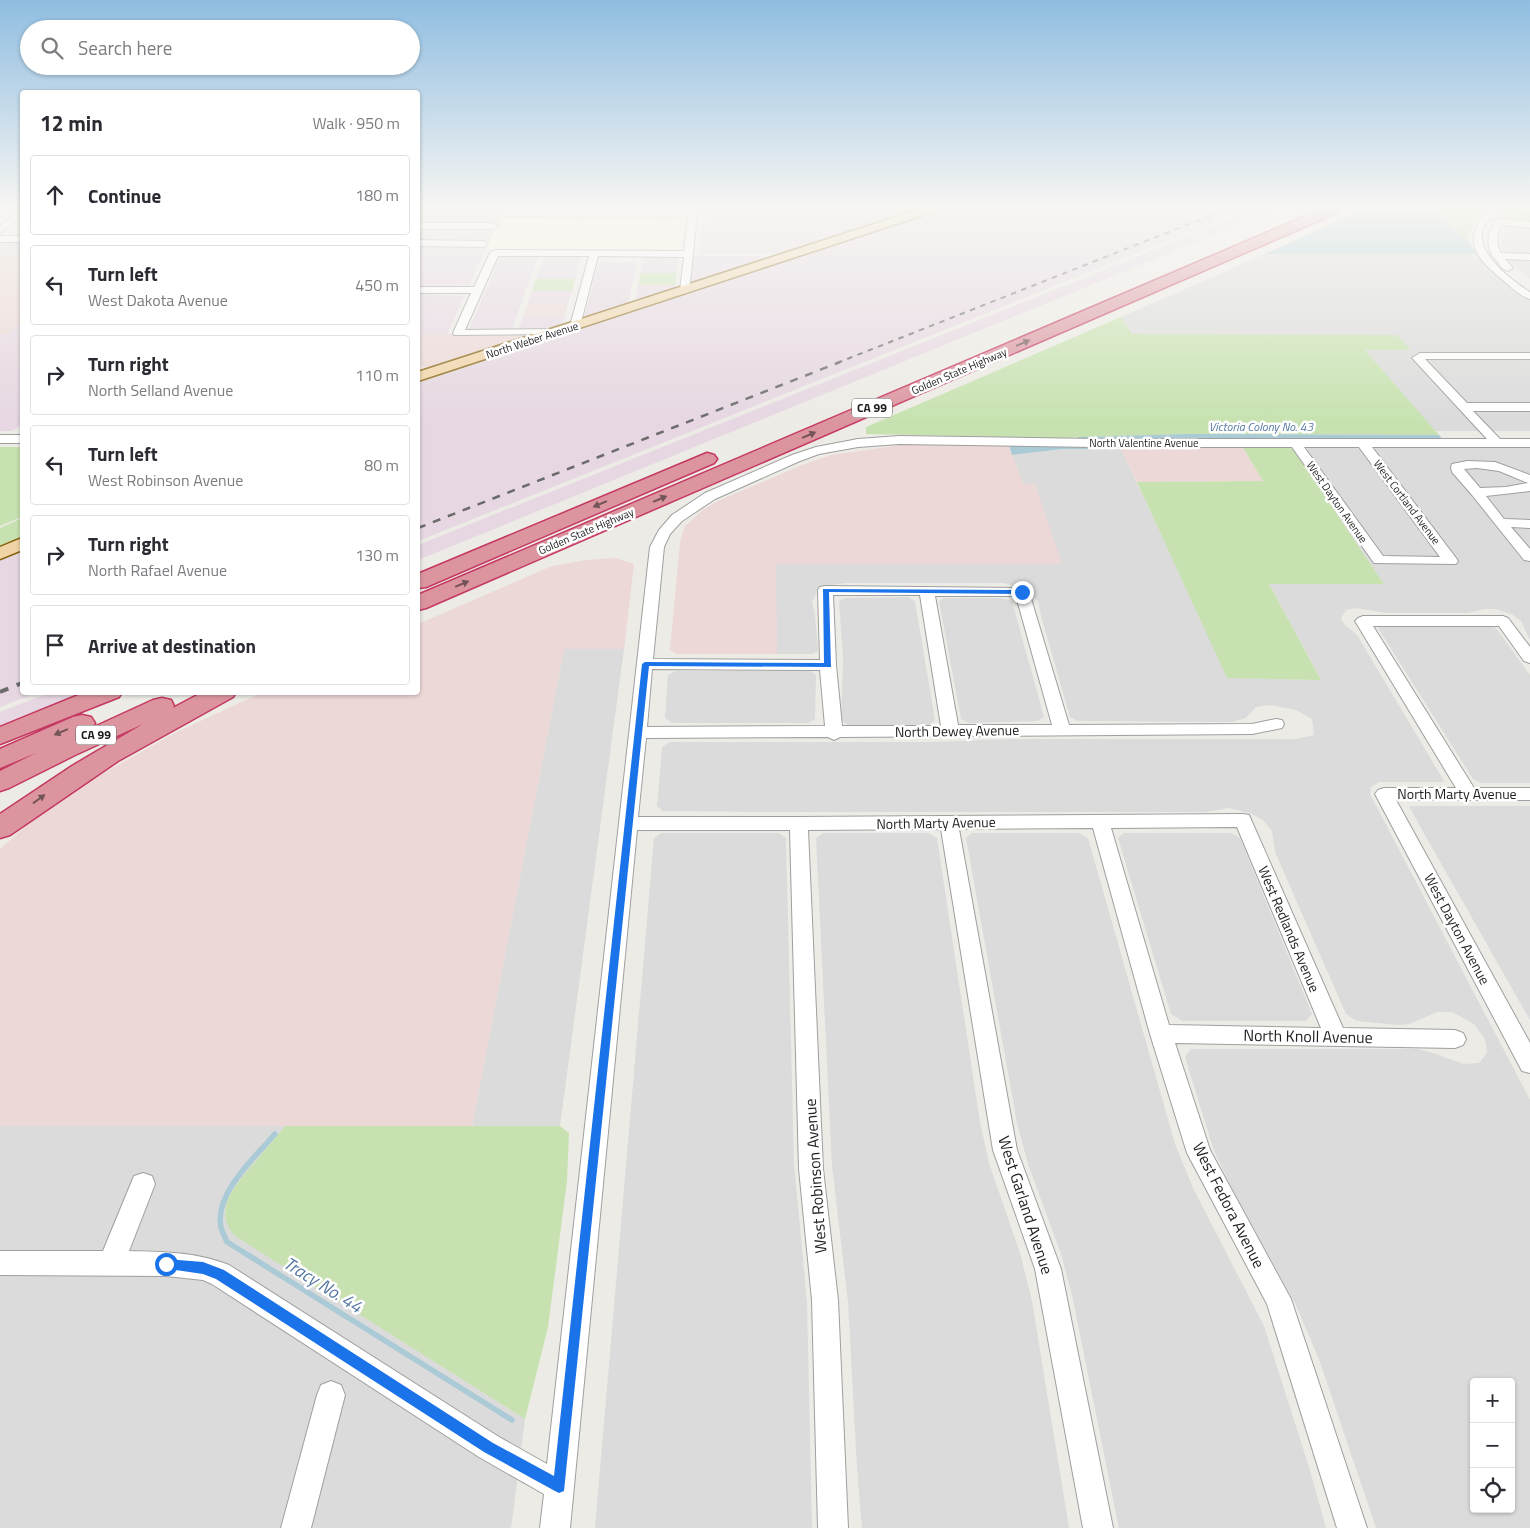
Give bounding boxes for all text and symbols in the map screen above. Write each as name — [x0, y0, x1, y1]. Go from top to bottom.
search box — [20, 20, 420, 75]
text: Search here — [78, 33, 172, 62]
icon: search — [38, 34, 66, 62]
text: 12 min — [40, 107, 103, 139]
text: Walk · 950 m — [312, 111, 400, 135]
icon: ahead — [41, 181, 69, 209]
text: Continue — [88, 181, 161, 210]
text: 180 m — [355, 183, 399, 207]
text: Turn left — [88, 259, 158, 288]
icon: left — [41, 271, 69, 299]
text: 450 m — [355, 273, 399, 297]
text: West Dakota Avenue — [88, 288, 228, 312]
street label: North Weber Avenue — [484, 317, 581, 362]
one-way arrow — [1016, 339, 1030, 347]
street label: Golden State Highway — [909, 343, 1010, 398]
text: Turn right — [88, 349, 169, 378]
icon: right — [41, 361, 69, 389]
text: 110 m — [355, 363, 399, 387]
text: North Selland Avenue — [88, 378, 233, 402]
road number: CA 99 — [852, 398, 892, 418]
water label: Victoria Colony No. 43 — [1209, 417, 1314, 436]
one-way arrow — [802, 430, 816, 438]
street label: North Valentine Avenue — [1089, 435, 1199, 451]
text: Turn left — [88, 439, 158, 468]
icon: left — [41, 451, 69, 479]
text: 80 m — [364, 453, 399, 477]
street label: West Cortland Avenue — [1370, 456, 1444, 548]
street label: West Dayton Avenue — [1303, 458, 1372, 547]
text: West Robinson Avenue — [88, 468, 243, 492]
one-way arrow — [653, 495, 668, 503]
one-way arrow — [593, 500, 607, 508]
street label: Golden State Highway — [536, 503, 637, 558]
text: Turn right — [88, 529, 169, 558]
icon: right — [41, 541, 69, 569]
text: 130 m — [355, 543, 399, 567]
text: North Rafael Avenue — [88, 558, 227, 582]
one-way arrow — [455, 579, 469, 587]
route end — [1011, 581, 1034, 604]
icon: arrive — [41, 631, 69, 659]
text: Arrive at destination — [88, 631, 256, 660]
street label: North Dewey Avenue — [895, 719, 1019, 742]
road number: CA 99 — [76, 726, 116, 744]
one-way arrow — [54, 728, 68, 736]
street label: North Marty Avenue — [1397, 783, 1517, 804]
one-way arrow — [32, 794, 45, 805]
street label: North Marty Avenue — [876, 811, 996, 834]
street label: West Redlands Avenue — [1253, 862, 1326, 995]
street label: West Dayton Avenue — [1419, 869, 1496, 988]
street label: North Knoll Avenue — [1243, 1023, 1373, 1049]
street label: West Robinson Avenue — [798, 1098, 832, 1254]
street label: West Garland Avenue — [992, 1133, 1060, 1277]
street label: West Fedora Avenue — [1187, 1138, 1271, 1272]
water label: Tracy No. 44 — [279, 1250, 369, 1320]
route start — [155, 1253, 178, 1276]
map controls — [1470, 1378, 1515, 1513]
button: + — [1470, 1378, 1515, 1423]
button: − — [1470, 1423, 1515, 1468]
button: locate — [1470, 1468, 1515, 1513]

